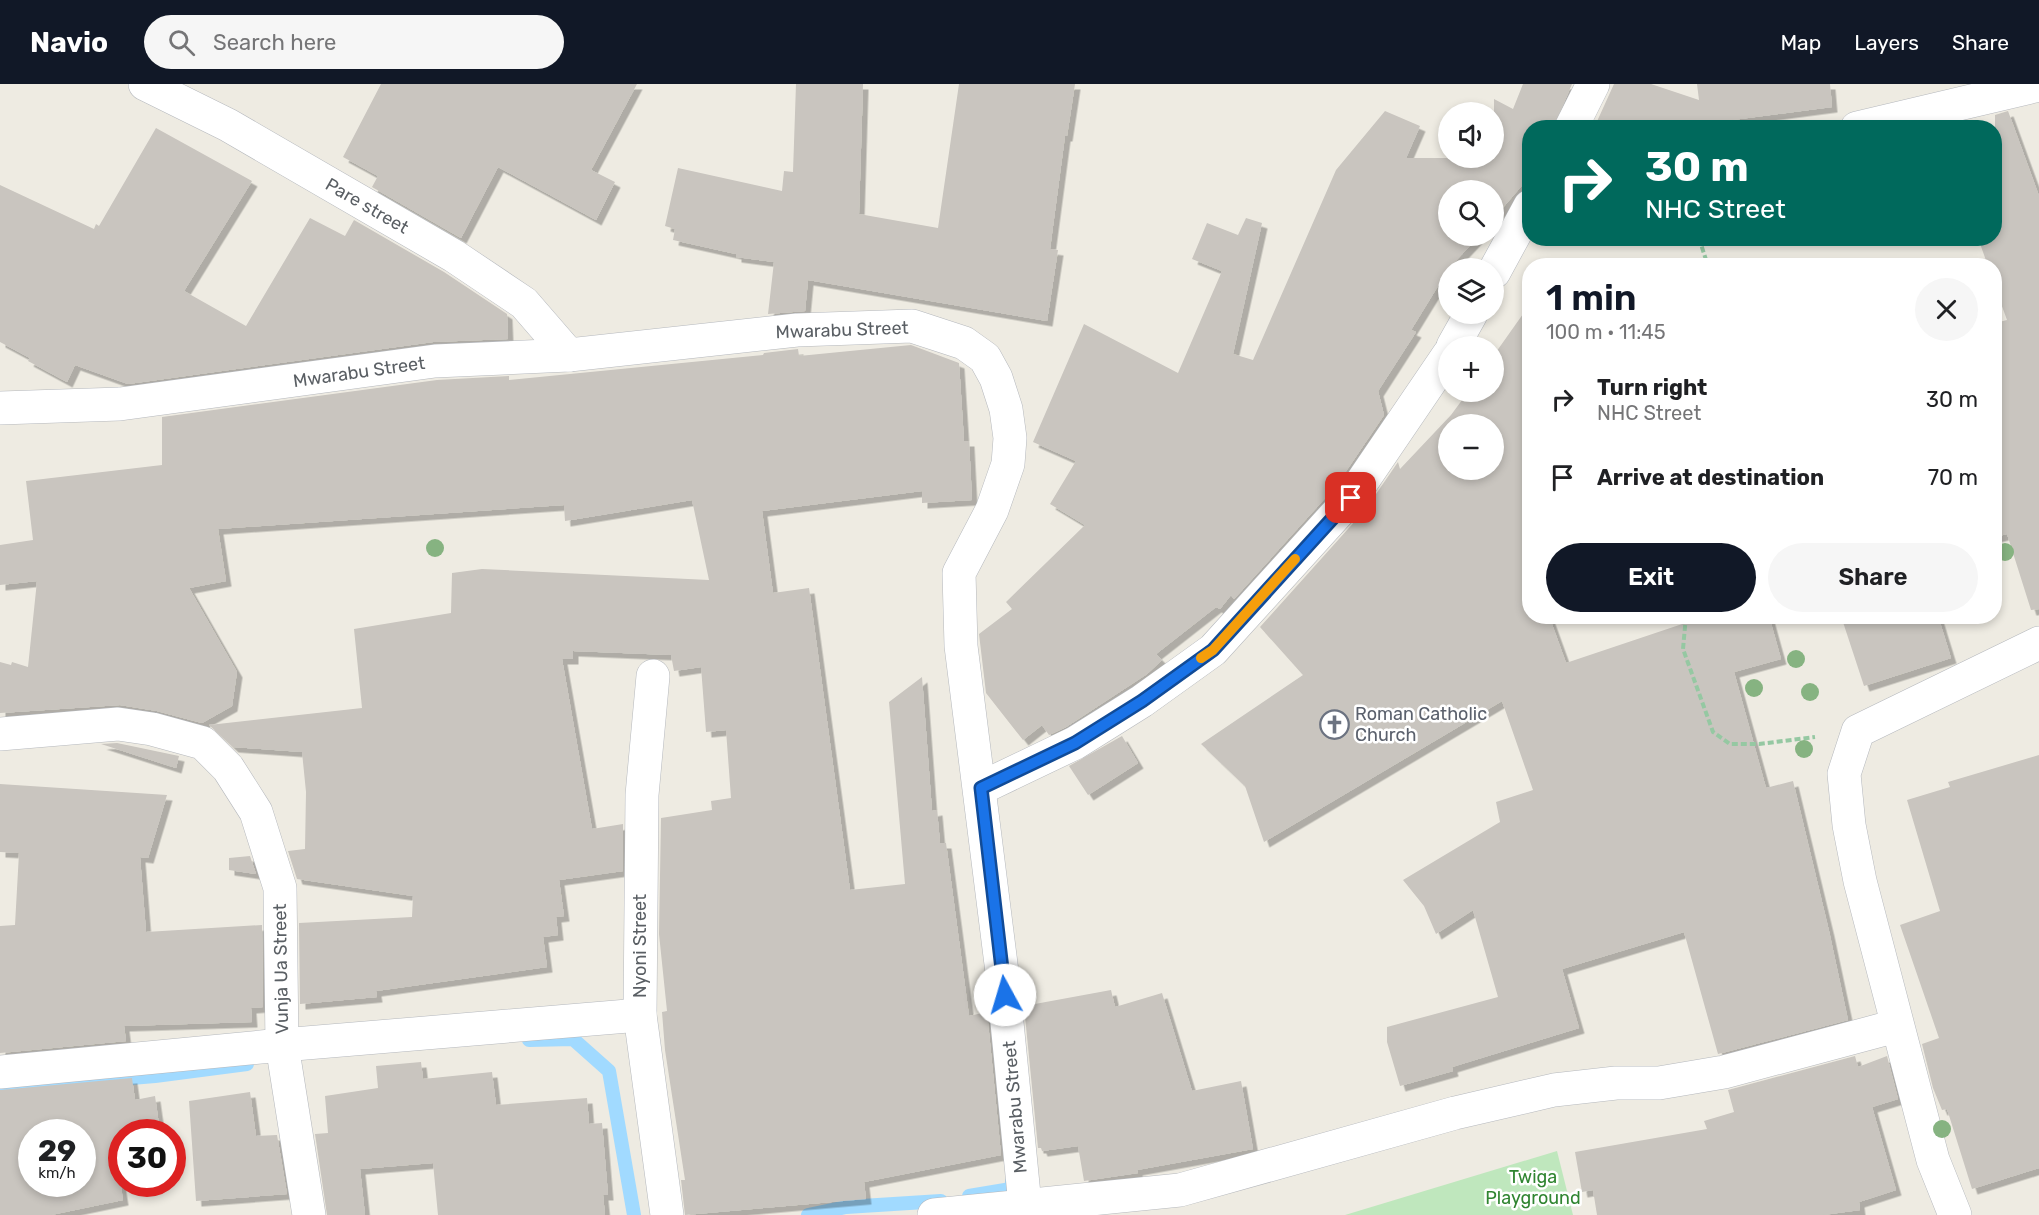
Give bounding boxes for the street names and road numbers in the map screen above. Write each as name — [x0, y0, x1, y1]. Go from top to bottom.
street label: Pare street — [321, 173, 413, 239]
street label: Mwarabu Street — [775, 317, 909, 343]
street label: Mwarabu Street — [292, 352, 426, 392]
street label: Nyoni Street — [629, 894, 651, 998]
street label: Vunja Ua Street — [269, 903, 293, 1035]
street label: Mwarabu Street — [998, 1040, 1032, 1174]

